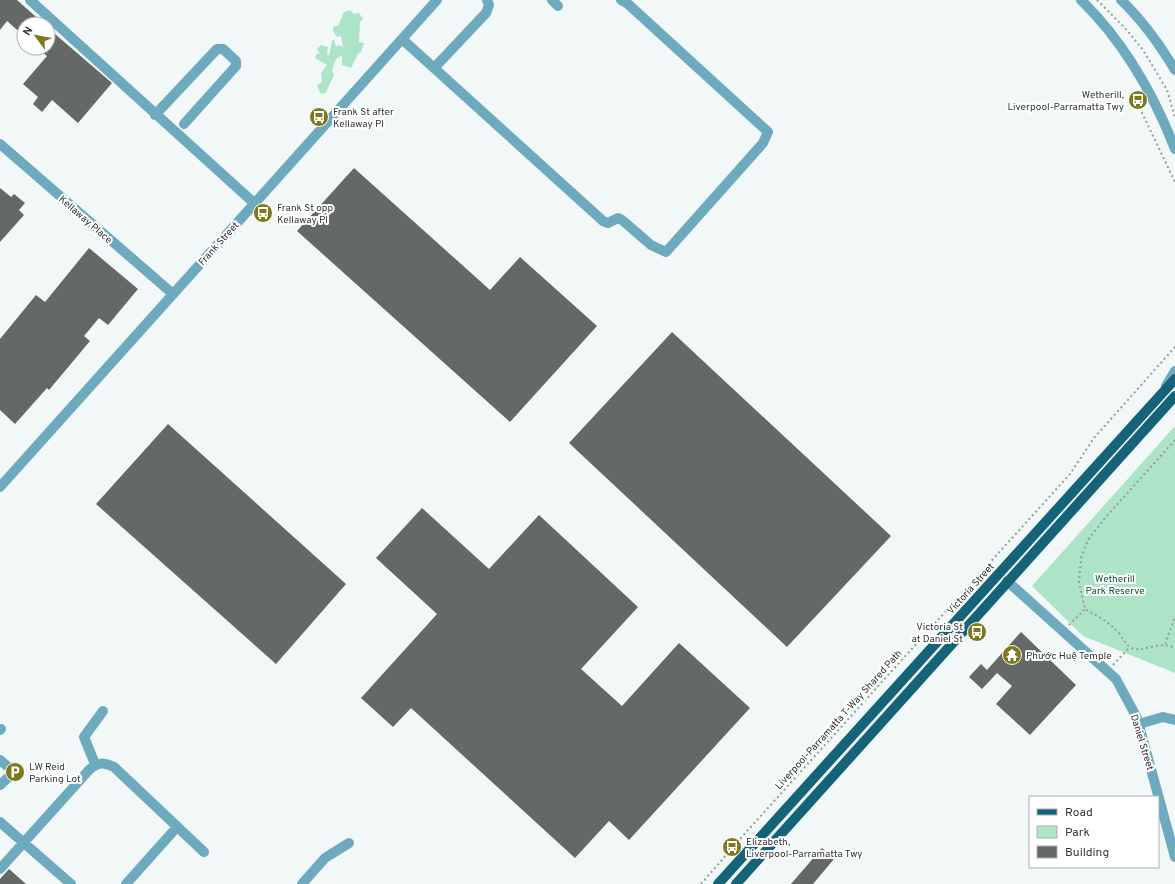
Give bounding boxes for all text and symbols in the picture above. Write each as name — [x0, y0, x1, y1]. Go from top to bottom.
north arrow — [16, 16, 56, 56]
text: N — [20, 24, 36, 38]
place label: Wetherill, Liverpool-Parramatta Twy — [1007, 89, 1124, 114]
bus stop icon: Wetherill, Liverpool-Parramatta Twy — [1127, 89, 1149, 111]
bus stop icon: Frank St after Kellaway Pl — [308, 106, 330, 128]
place label: Frank St after Kellaway Pl — [333, 106, 394, 131]
street label: Kellaway Place — [56, 193, 115, 247]
bus stop icon: Frank St opp Kellaway Pl — [252, 202, 274, 224]
place label: Frank St opp Kellaway Pl — [277, 202, 333, 227]
street label: Frank Street — [196, 219, 242, 269]
street label: Victoria Street — [945, 560, 998, 617]
park label: Wetherill Park Reserve — [1085, 573, 1145, 598]
place label: Victoria St at Daniel St — [912, 621, 963, 646]
bus stop icon: Victoria St at Daniel St — [966, 621, 988, 643]
temple icon: Phước Huệ Temple — [1001, 644, 1023, 666]
street label: Liverpool-Parramatta T-Way Shared Path — [773, 647, 905, 793]
place label: Phước Huệ Temple — [1026, 650, 1112, 663]
street label: Daniel Street — [1127, 713, 1156, 772]
parking icon: LW Reid Parking Lot — [4, 761, 26, 783]
place label: LW Reid Parking Lot — [29, 761, 81, 786]
legend — [1029, 796, 1159, 868]
text: Road — [1065, 805, 1093, 821]
text: Park — [1065, 825, 1090, 841]
bus stop icon: Elizabeth, Liverpool-Parramatta Twy — [721, 836, 743, 858]
place label: Elizabeth, Liverpool-Parramatta Twy — [746, 836, 863, 861]
text: Building — [1065, 845, 1109, 861]

